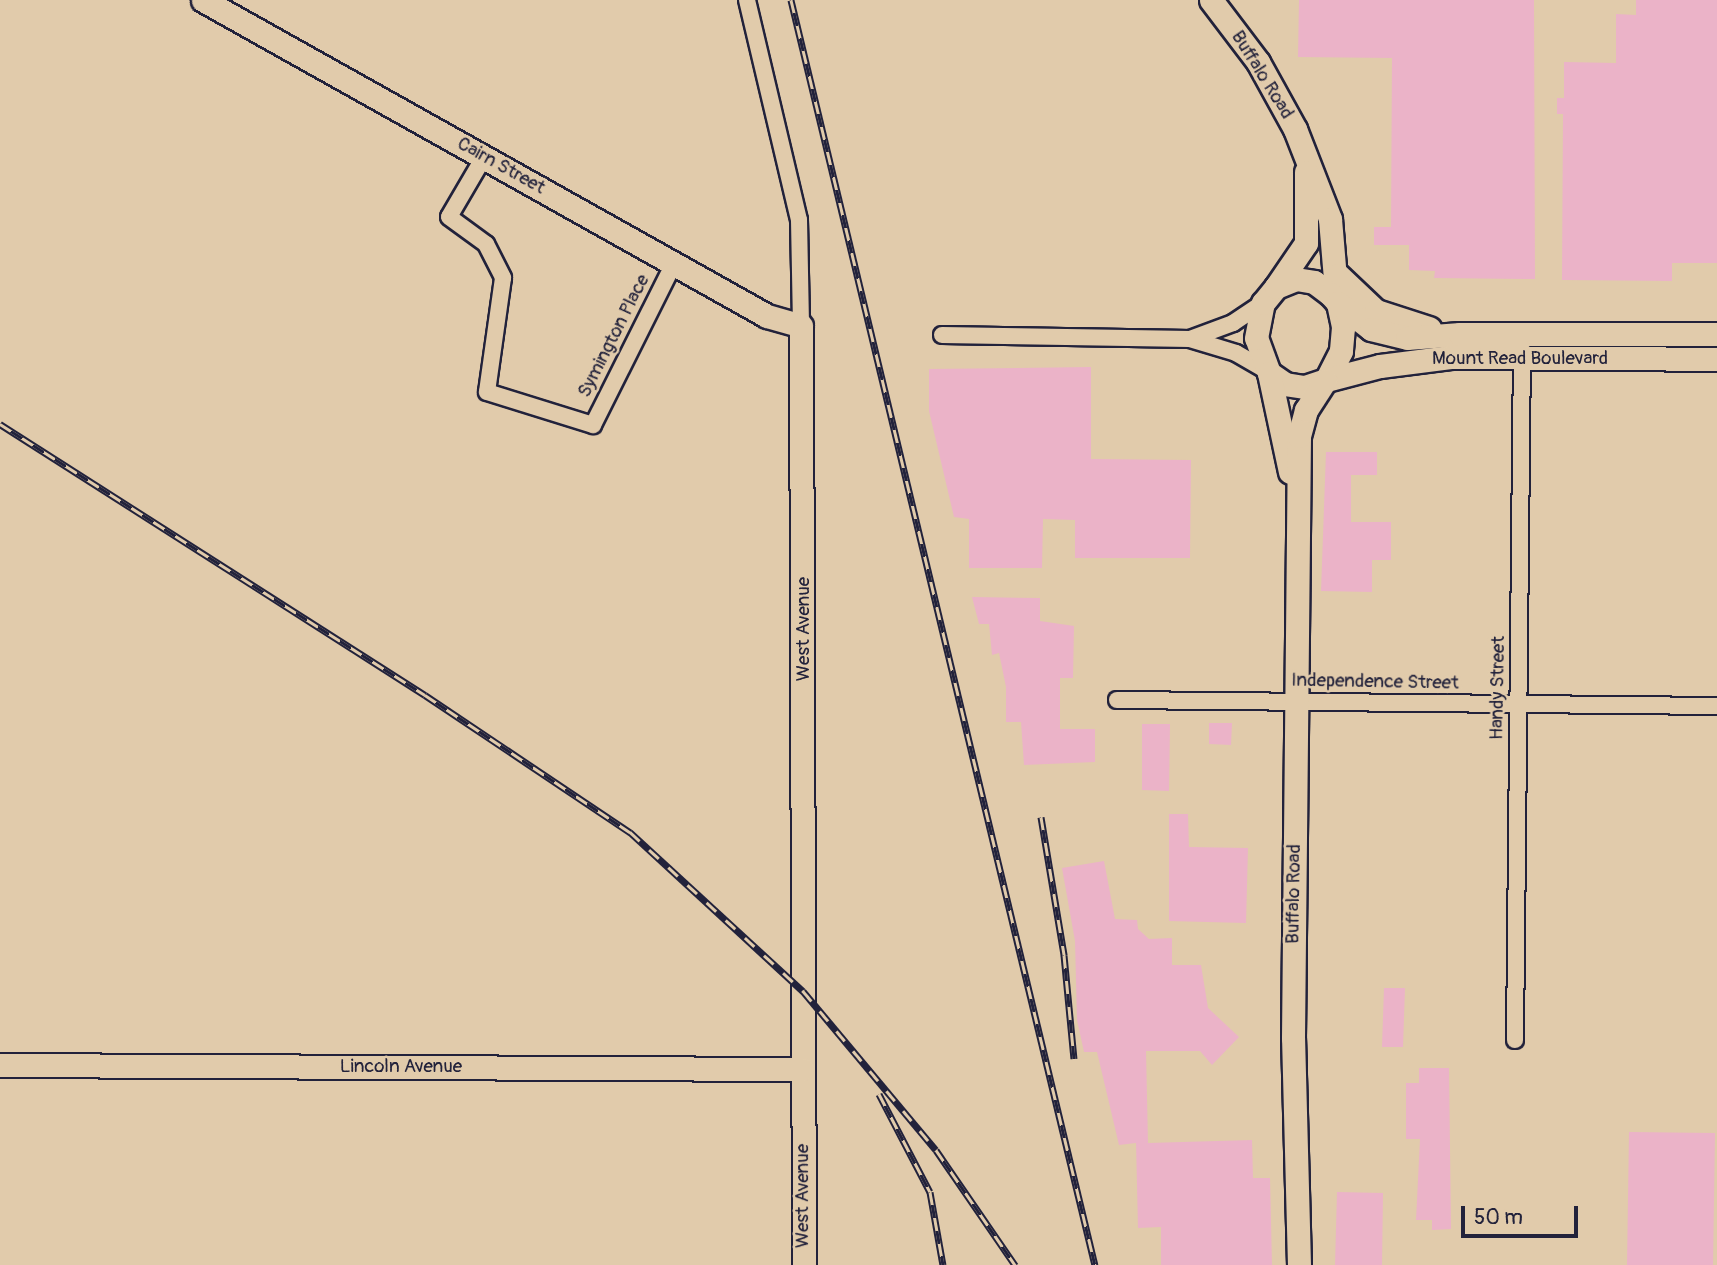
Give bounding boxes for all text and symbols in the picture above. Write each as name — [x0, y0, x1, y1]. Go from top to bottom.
street label: Buffalo Road — [1226, 27, 1298, 123]
street label: Cairn Street — [453, 132, 549, 200]
street label: Symington Place — [573, 271, 655, 401]
street label: Mount Read Boulevard — [1432, 348, 1608, 370]
street label: West Avenue — [793, 577, 815, 681]
street label: Handy Street — [1486, 636, 1510, 740]
street label: Independence Street — [1291, 669, 1459, 695]
street label: Buffalo Road — [1282, 844, 1306, 944]
street label: Lincoln Avenue — [340, 1056, 462, 1078]
street label: West Avenue — [792, 1144, 814, 1248]
scale bar — [1465, 1192, 1582, 1236]
text: 50 m — [1474, 1204, 1523, 1231]

